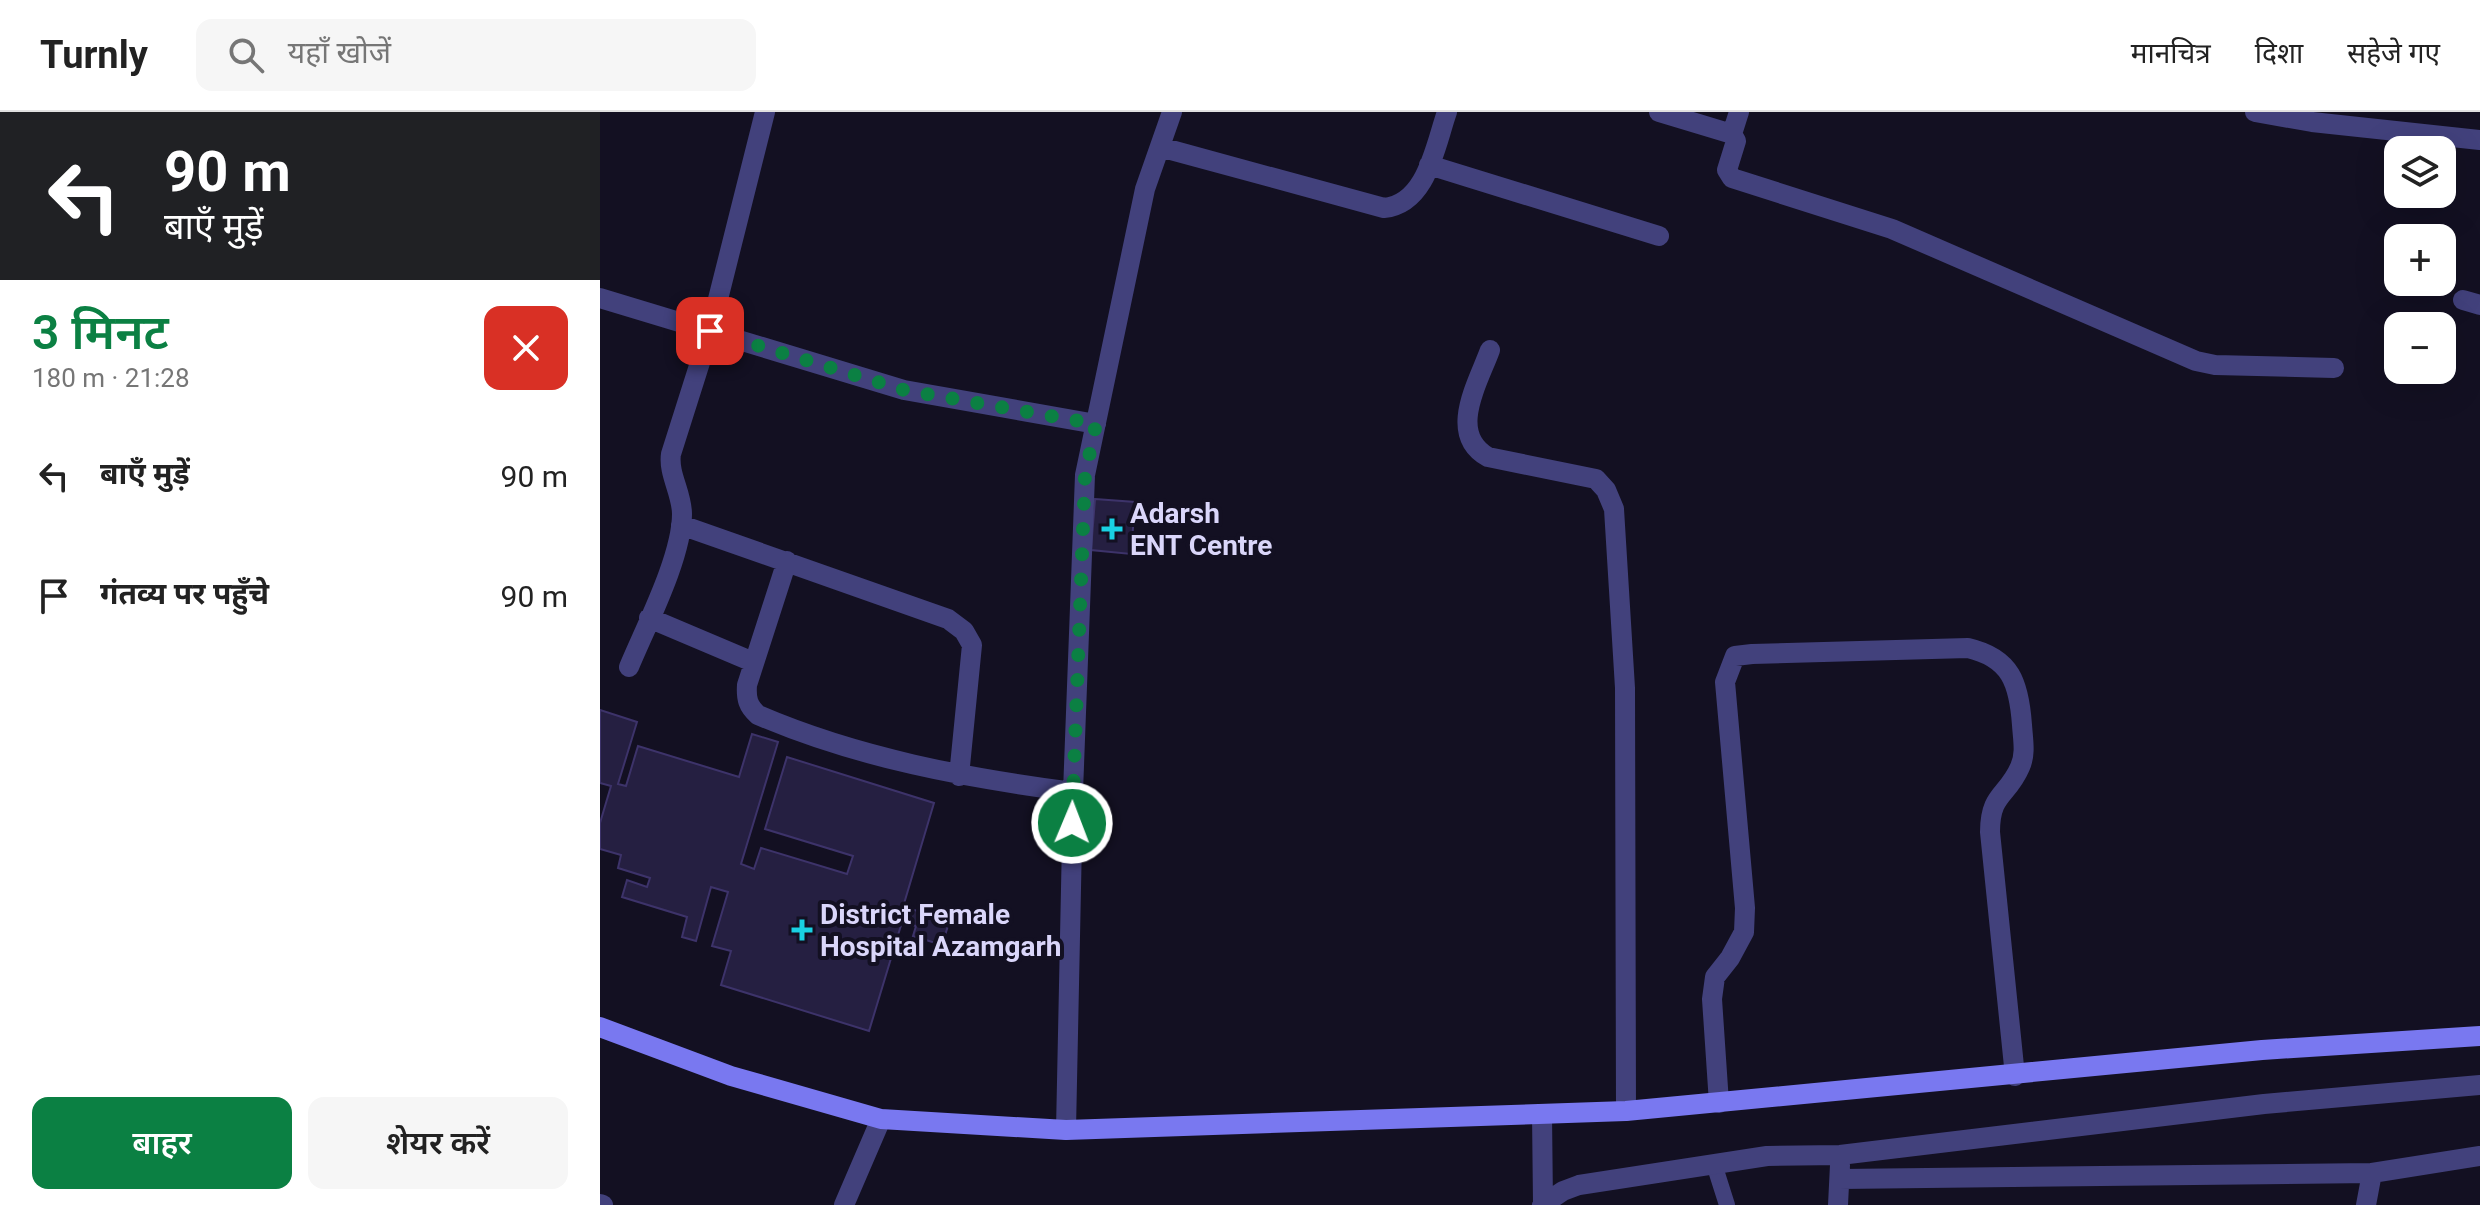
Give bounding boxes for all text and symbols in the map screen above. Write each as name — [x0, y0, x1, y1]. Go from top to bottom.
search box — [196, 19, 756, 91]
text: Turnly — [40, 33, 148, 77]
icon: search — [224, 33, 268, 77]
text: यहाँ खोजें — [288, 35, 391, 70]
text: मानचित्र — [2131, 37, 2211, 70]
text: दिशा — [2255, 37, 2303, 70]
text: सहेजे गए — [2347, 37, 2440, 70]
map controls — [2384, 136, 2456, 384]
button: layers — [2384, 136, 2456, 208]
text: 90 m — [164, 139, 291, 205]
icon: left — [32, 144, 136, 248]
text: बाएँ मुड़ें — [164, 206, 264, 248]
button: + — [2384, 224, 2456, 296]
pin — [676, 297, 744, 365]
text: 3 मिनट — [32, 304, 169, 361]
button: close — [484, 306, 568, 390]
icon: arrive — [688, 309, 732, 353]
button: − — [2384, 312, 2456, 384]
text: 180 m · 21:28 — [32, 363, 190, 393]
icon: left — [32, 454, 76, 498]
text: बाएँ मुड़ें — [100, 456, 190, 491]
text: 90 m — [501, 459, 568, 494]
place label: Adarsh ENT Centre — [1130, 497, 1272, 562]
marker: Adarsh ENT Centre — [1101, 518, 1123, 540]
icon: arrive — [32, 574, 76, 618]
text: गंतव्य पर पहुँचे — [100, 576, 269, 611]
text: 90 m — [501, 579, 568, 614]
position arrow — [1030, 781, 1114, 865]
place label: District Female Hospital Azamgarh — [820, 898, 1061, 963]
marker: District Female Hospital Azamgarh — [791, 919, 813, 941]
button: बाहर — [32, 1097, 292, 1189]
button: शेयर करें — [308, 1097, 568, 1189]

